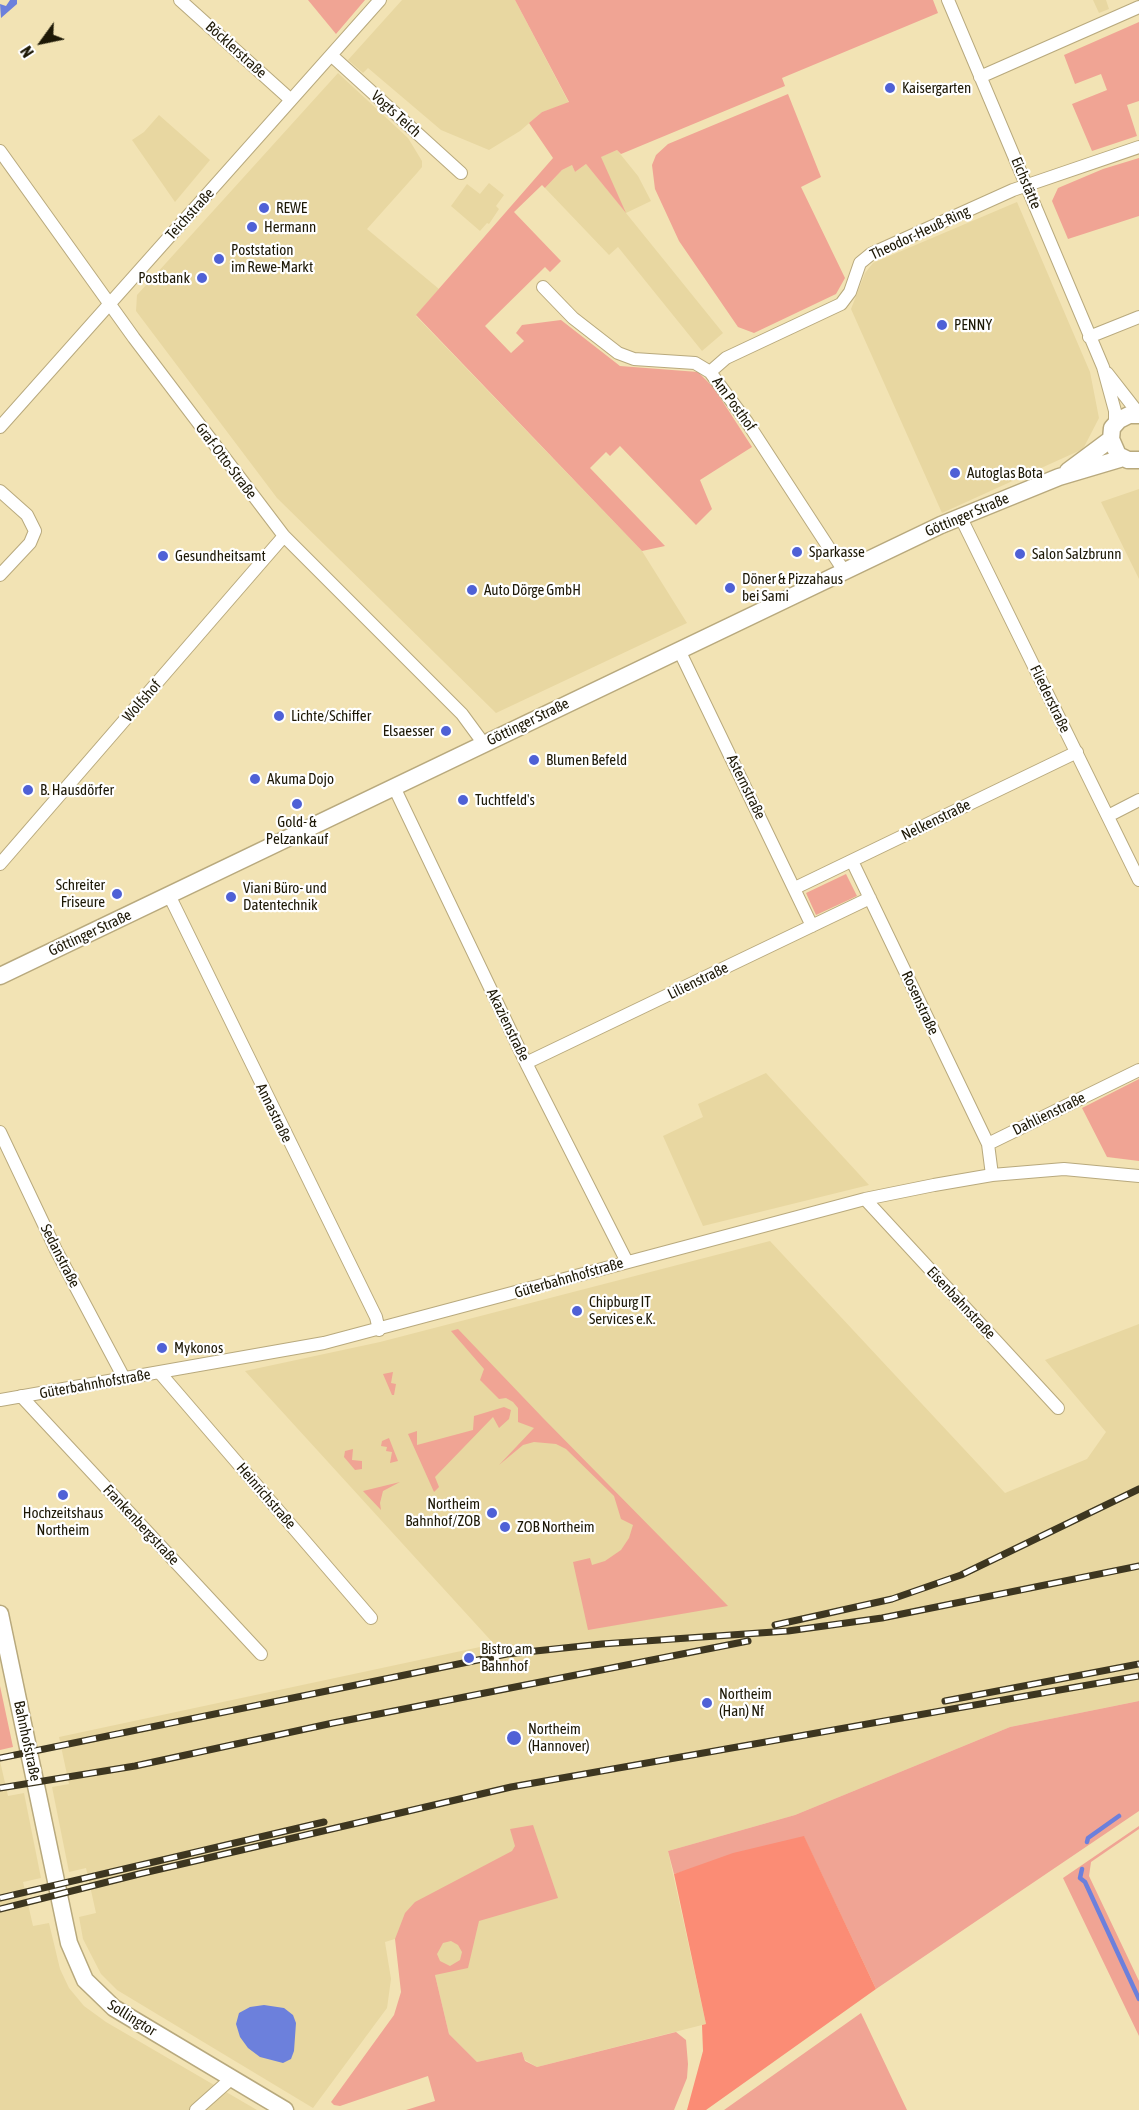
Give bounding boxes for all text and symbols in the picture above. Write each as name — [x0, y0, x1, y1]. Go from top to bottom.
north arrow — [12, 12, 72, 72]
street label: Böcklerstraße — [202, 18, 270, 82]
text: N — [17, 43, 37, 61]
place label: Kaisergarten — [902, 79, 971, 97]
marker: Kaisergarten — [883, 81, 897, 95]
street label: Vogts Teich — [367, 87, 425, 141]
street label: Eichstätte — [1007, 154, 1045, 212]
street label: Teichstraße — [162, 184, 218, 244]
place label: REWE — [276, 199, 307, 217]
marker: REWE — [257, 201, 271, 215]
street label: Theodor-Heuß-Ring — [867, 202, 973, 264]
place label: Hermann — [264, 218, 316, 236]
marker: Hermann — [245, 220, 259, 234]
place label: Poststation im Rewe-Markt — [231, 241, 313, 276]
marker: Poststation im Rewe-Markt — [212, 252, 226, 266]
place label: Postbank — [138, 269, 190, 287]
marker: Postbank — [195, 271, 209, 285]
place label: PENNY — [954, 316, 992, 334]
marker: PENNY — [935, 318, 949, 332]
street label: Am Posthof — [708, 373, 760, 435]
street label: Graf-Otto-Straße — [192, 419, 260, 503]
place label: Autoglas Bota — [967, 464, 1043, 482]
marker: Autoglas Bota — [948, 466, 962, 480]
street label: Göttinger Straße — [922, 489, 1012, 541]
place label: Sparkasse — [809, 543, 865, 561]
marker: Sparkasse — [790, 545, 804, 559]
place label: Salon Salzbrunn — [1032, 545, 1121, 563]
place label: Gesundheitsamt — [175, 547, 266, 565]
marker: Salon Salzbrunn — [1013, 547, 1027, 561]
marker: Gesundheitsamt — [156, 549, 170, 563]
place label: Döner & Pizzahaus bei Sami — [742, 570, 843, 605]
place label: Auto Dörge GmbH — [484, 581, 581, 599]
marker: Döner & Pizzahaus bei Sami — [723, 581, 737, 595]
marker: Auto Dörge GmbH — [465, 583, 479, 597]
street label: Fliederstraße — [1026, 662, 1074, 736]
street label: Wolfshof — [119, 676, 165, 726]
street label: Göttinger Straße — [484, 694, 572, 750]
place label: Lichte/Schiffer — [291, 707, 371, 725]
marker: Lichte/Schiffer — [272, 709, 286, 723]
place label: Elsaesser — [383, 722, 434, 740]
marker: Elsaesser — [439, 724, 453, 738]
place label: Blumen Befeld — [546, 751, 627, 769]
street label: Asternstraße — [723, 752, 769, 822]
marker: Blumen Befeld — [527, 753, 541, 767]
place label: Akuma Dojo — [267, 770, 334, 788]
marker: Akuma Dojo — [248, 772, 262, 786]
place label: B. Hausdörfer — [40, 781, 114, 799]
marker: B. Hausdörfer — [21, 783, 35, 797]
place label: Tuchtfeld's — [475, 791, 535, 809]
marker: Tuchtfeld's — [456, 793, 470, 807]
street label: Nelkenstraße — [899, 796, 973, 844]
marker: Gold- & Pelzankauf — [290, 797, 304, 811]
place label: Gold- & Pelzankauf — [266, 813, 328, 848]
place label: Schreiter Friseure — [56, 876, 105, 911]
place label: Viani Büro- und Datentechnik — [243, 879, 327, 914]
marker: Schreiter Friseure — [110, 887, 124, 901]
marker: Viani Büro- und Datentechnik — [224, 890, 238, 904]
street label: Göttinger Straße — [46, 906, 134, 960]
street label: Lilienstraße — [665, 959, 731, 1003]
street label: Rosenstraße — [897, 968, 943, 1038]
street label: Akazienstraße — [483, 986, 533, 1064]
street label: Annastraße — [252, 1081, 296, 1145]
street label: Dahlienstraße — [1010, 1089, 1088, 1139]
street label: Sedanstraße — [36, 1221, 84, 1291]
street label: Güterbahnhofstraße — [513, 1254, 625, 1302]
street label: Eisenbahnstraße — [923, 1263, 999, 1343]
place label: Chipburg IT Services e.K. — [589, 1293, 655, 1328]
marker: Chipburg IT Services e.K. — [570, 1304, 584, 1318]
place label: Mykonos — [174, 1339, 223, 1357]
marker: Mykonos — [155, 1341, 169, 1355]
street label: Güterbahnhofstraße — [38, 1365, 152, 1403]
street label: Heinrichstraße — [232, 1459, 300, 1533]
street label: Frankenbergstraße — [99, 1481, 183, 1569]
marker: Hochzeitshaus Northeim — [56, 1488, 70, 1502]
place label: Northeim Bahnhof/ZOB — [405, 1495, 480, 1530]
place label: Hochzeitshaus Northeim — [23, 1504, 103, 1539]
marker: Northeim Bahnhof/ZOB — [485, 1506, 499, 1520]
place label: ZOB Northeim — [517, 1518, 595, 1536]
marker: ZOB Northeim — [498, 1520, 512, 1534]
place label: Bistro am Bahnhof — [481, 1640, 532, 1675]
marker: Bistro am Bahnhof — [462, 1651, 476, 1665]
place label: Northeim (Han) Nf — [719, 1685, 772, 1720]
marker: Northeim (Han) Nf — [700, 1696, 714, 1710]
street label: Bahnhofstraße — [10, 1699, 44, 1783]
place label: Northeim (Hannover) — [528, 1720, 590, 1755]
marker: Northeim (Hannover) — [505, 1729, 523, 1747]
street label: Sollingtor — [104, 1996, 160, 2040]

